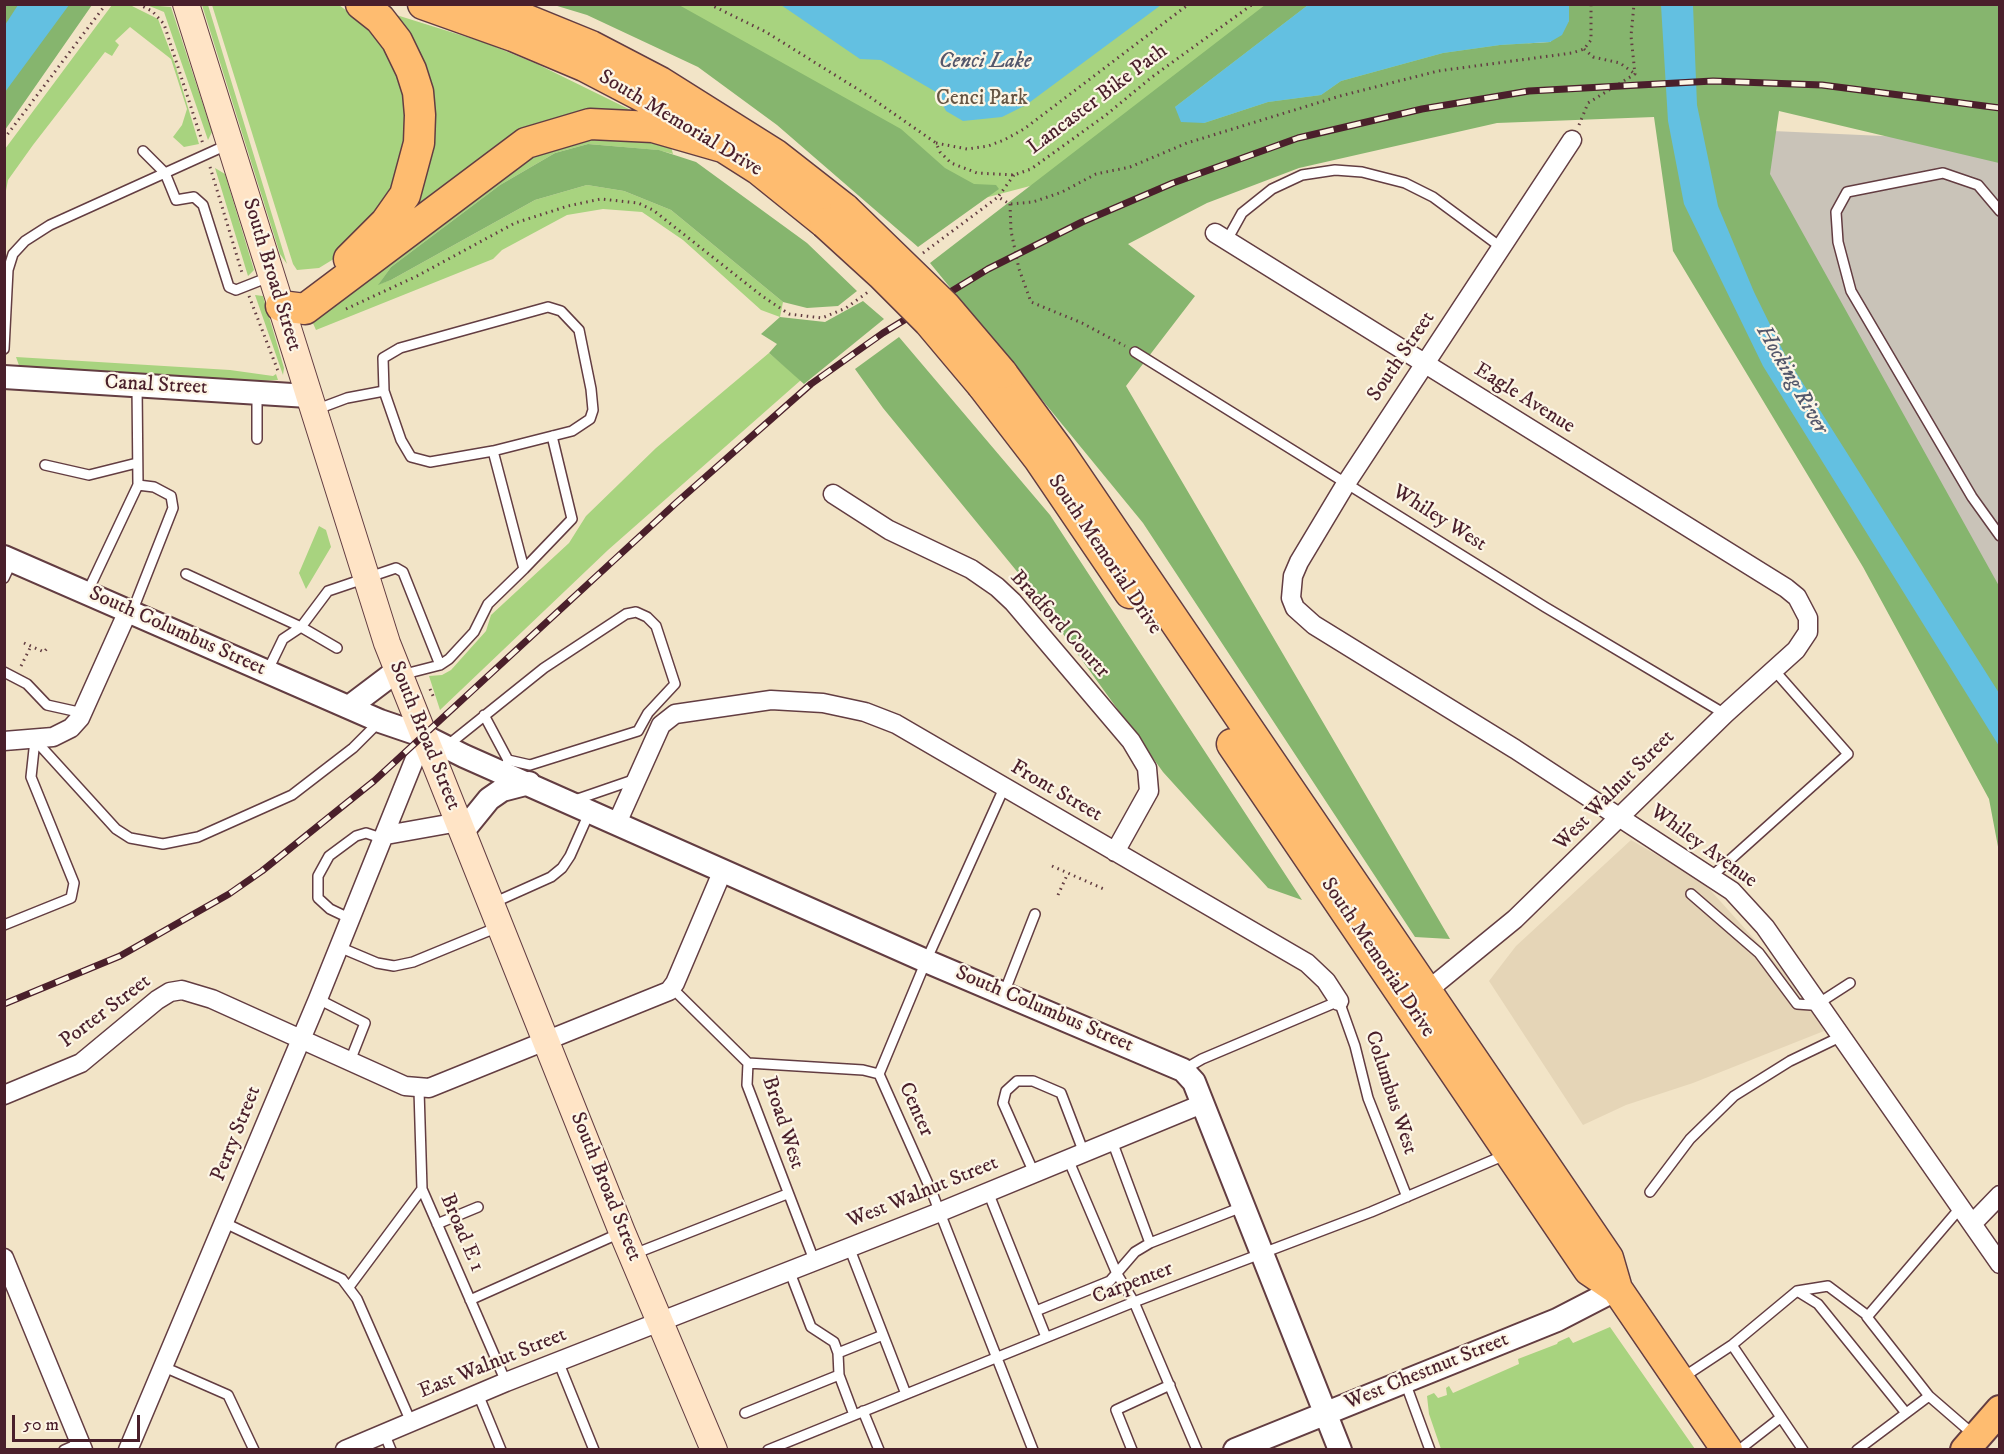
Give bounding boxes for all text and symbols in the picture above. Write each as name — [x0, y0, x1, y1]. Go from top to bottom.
street label: Lancaster Bike Path — [1023, 39, 1173, 161]
water label: Cenci Lake — [938, 49, 1032, 75]
street label: South Memorial Drive — [593, 65, 767, 183]
park label: Cenci Park — [936, 87, 1028, 113]
street label: South Broad Street — [236, 196, 306, 354]
street label: South Street — [1363, 307, 1441, 407]
water label: Hocking River — [1749, 321, 1833, 439]
street label: Eagle Avenue — [1469, 358, 1579, 440]
street label: Canal Street — [104, 371, 208, 401]
street label: South Memorial Drive — [1041, 471, 1167, 639]
street label: Whiley West — [1387, 480, 1491, 558]
street label: Bradford Courtr — [1004, 566, 1114, 684]
street label: South Columbus Street — [85, 582, 269, 682]
street label: South Broad Street — [383, 658, 465, 814]
street label: West Walnut Street — [1549, 725, 1681, 857]
street label: Front Street — [1006, 756, 1106, 828]
street label: Whiley Avenue — [1645, 800, 1761, 894]
street label: South Memorial Drive — [1314, 874, 1440, 1042]
street label: South Columbus Street — [951, 961, 1137, 1059]
street label: Porter Street — [56, 970, 156, 1054]
street label: Columbus West — [1358, 1028, 1422, 1158]
street label: Broad West — [755, 1074, 809, 1172]
street label: Center — [892, 1079, 938, 1141]
street label: Perry Street — [207, 1083, 267, 1185]
street label: South Broad Street — [564, 1109, 646, 1265]
street label: West Walnut Street — [844, 1151, 1002, 1235]
street label: Broad E 1 — [433, 1190, 489, 1276]
street label: Carpenter — [1089, 1257, 1177, 1311]
street label: East Walnut Street — [415, 1323, 571, 1405]
street label: West Chestnut Street — [1341, 1328, 1513, 1416]
scale bar — [15, 1403, 142, 1441]
text: 50 m — [23, 1414, 59, 1436]

